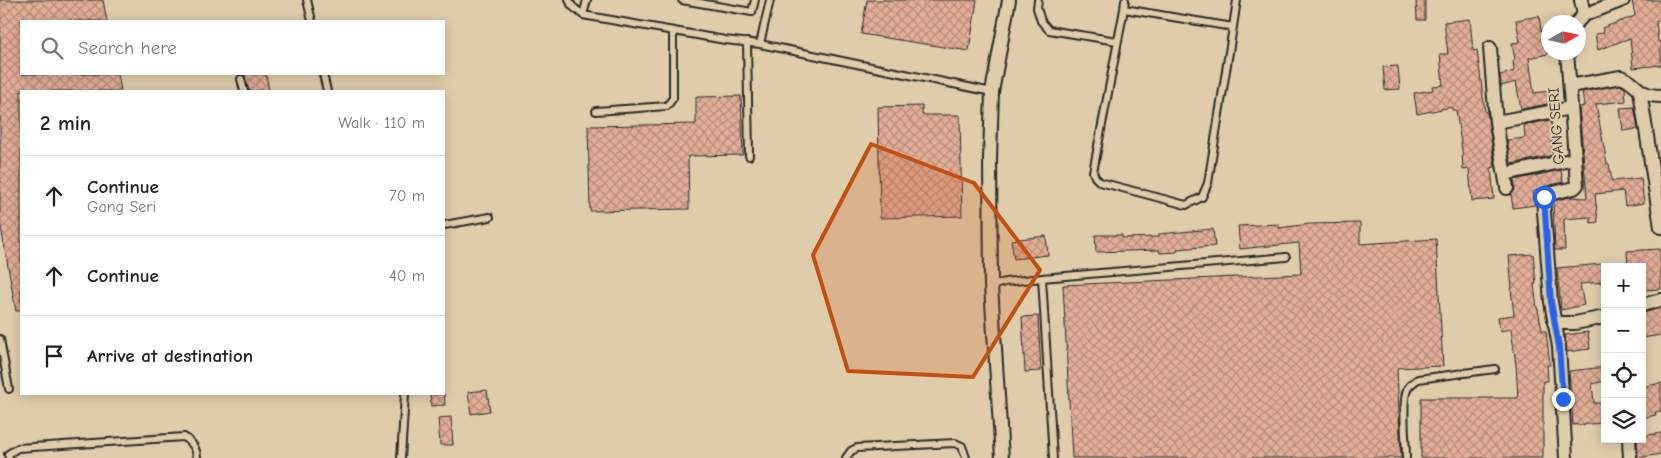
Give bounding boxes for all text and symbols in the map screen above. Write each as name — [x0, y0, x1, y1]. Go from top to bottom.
north arrow — [1541, 15, 1586, 60]
search box — [20, 20, 445, 75]
icon: search — [38, 34, 66, 62]
text: Search here — [78, 37, 177, 59]
street label: GANG SERI — [1544, 87, 1568, 165]
text: 2 min — [40, 111, 91, 135]
text: Walk · 110 m — [338, 114, 425, 132]
text: Continue — [87, 176, 159, 198]
icon: ahead — [40, 182, 68, 210]
route start — [1533, 186, 1556, 209]
text: 70 m — [389, 187, 425, 205]
text: Gang Seri — [87, 198, 156, 216]
icon: ahead — [40, 262, 68, 290]
map controls — [1601, 263, 1646, 443]
button: + — [1601, 263, 1646, 308]
text: Continue — [87, 265, 159, 287]
text: 40 m — [389, 267, 425, 285]
button: − — [1601, 308, 1646, 353]
icon: arrive — [40, 342, 68, 370]
text: Arrive at destination — [87, 345, 253, 367]
button: locate — [1601, 353, 1646, 398]
route end — [1552, 388, 1575, 411]
button: layers — [1601, 398, 1646, 443]

